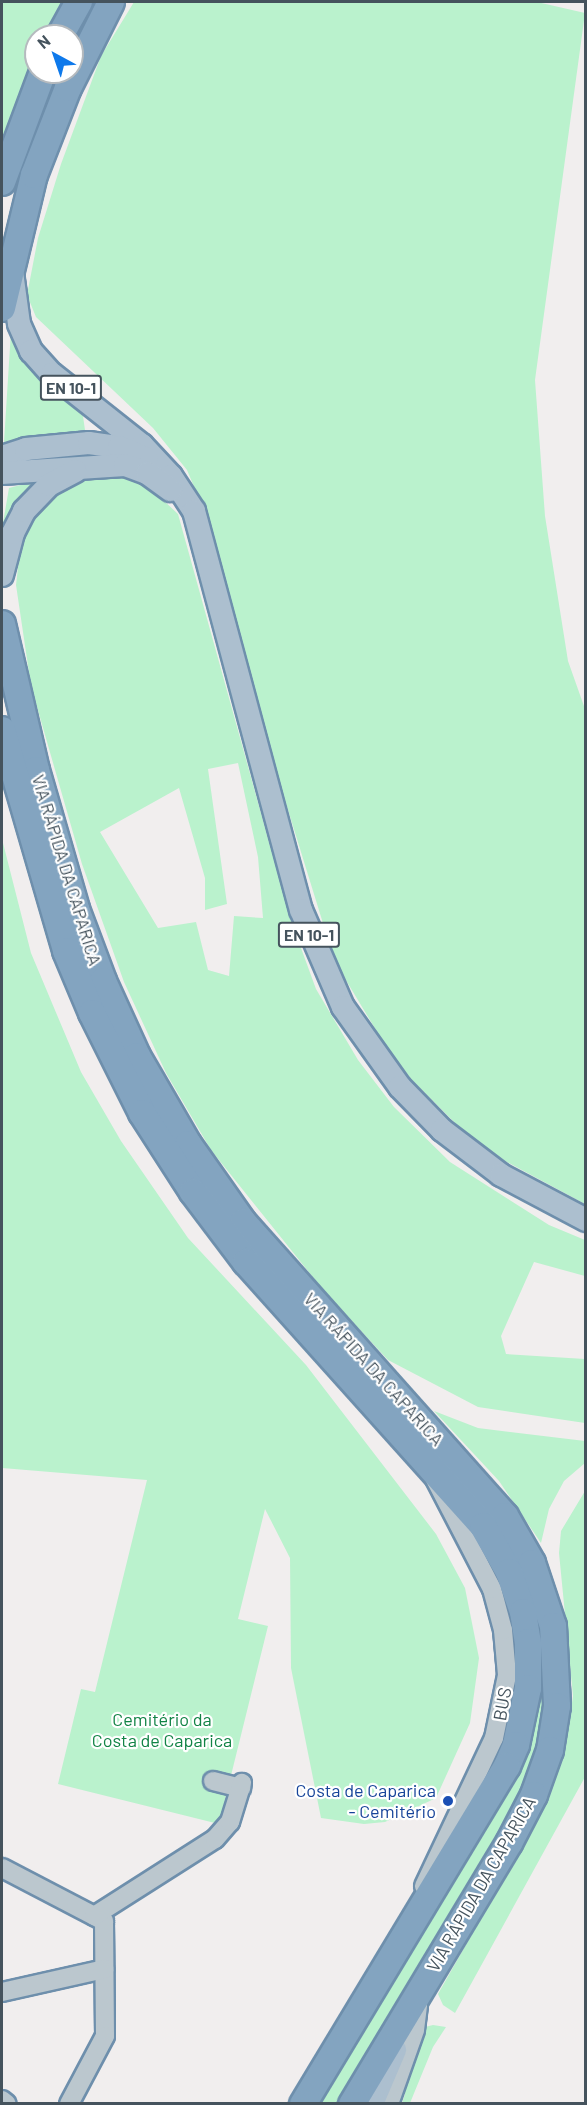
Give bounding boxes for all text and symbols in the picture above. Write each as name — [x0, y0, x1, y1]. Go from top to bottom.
north arrow — [24, 24, 84, 84]
text: N — [33, 31, 54, 52]
road number: EN 10-1 — [40, 375, 103, 401]
street label: VIA RÁPIDA DA CAPARICA — [28, 772, 106, 968]
road number: EN 10-1 — [278, 922, 340, 948]
street label: VIA RÁPIDA DA CAPARICA — [299, 1288, 449, 1450]
street label: BUS — [488, 1686, 516, 1722]
park label: Cemitério da Costa de Caparica — [92, 1709, 232, 1752]
place label: Costa de Caparica - Cemitério — [295, 1780, 436, 1822]
street label: VIA RÁPIDA DA CAPARICA — [422, 1793, 540, 1975]
marker: Costa de Caparica - Cemitério — [441, 1794, 455, 1808]

